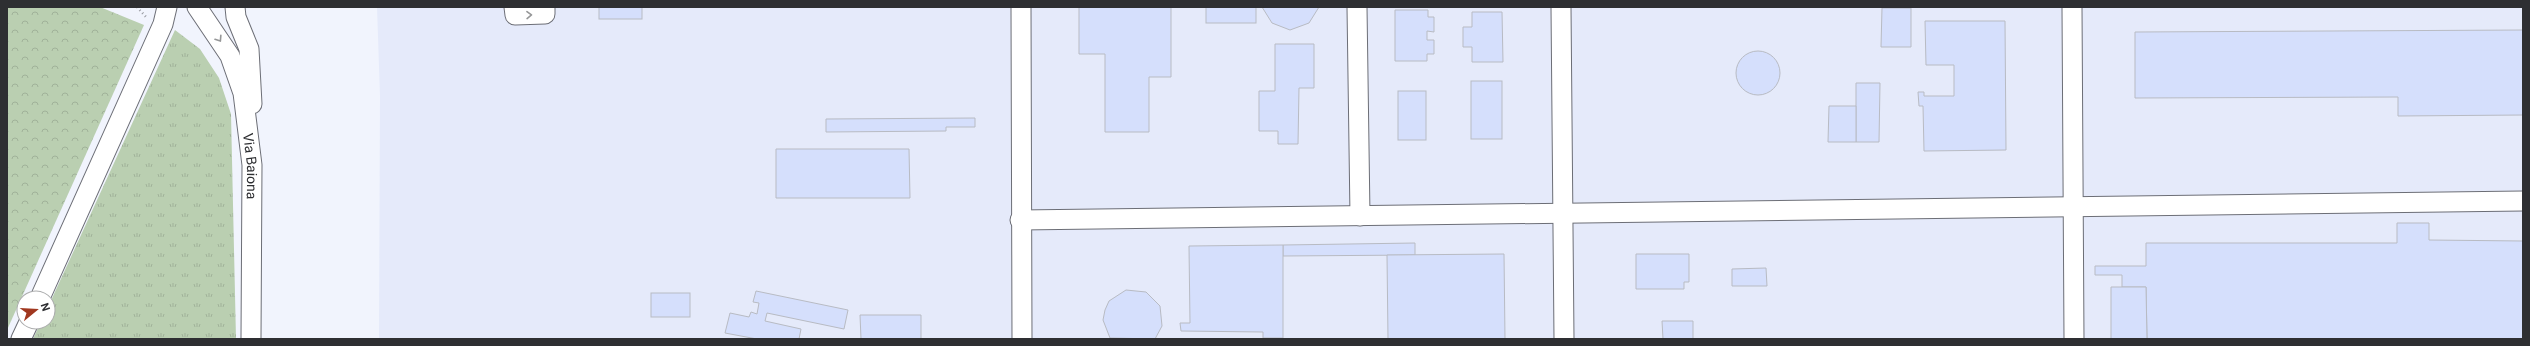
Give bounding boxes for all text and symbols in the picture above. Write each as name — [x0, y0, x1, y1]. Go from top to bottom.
one-way arrow — [526, 10, 532, 19]
one-way arrow — [214, 35, 222, 42]
street label: Via Baiona — [240, 132, 260, 199]
north arrow — [16, 290, 56, 330]
text: N — [38, 301, 52, 313]

